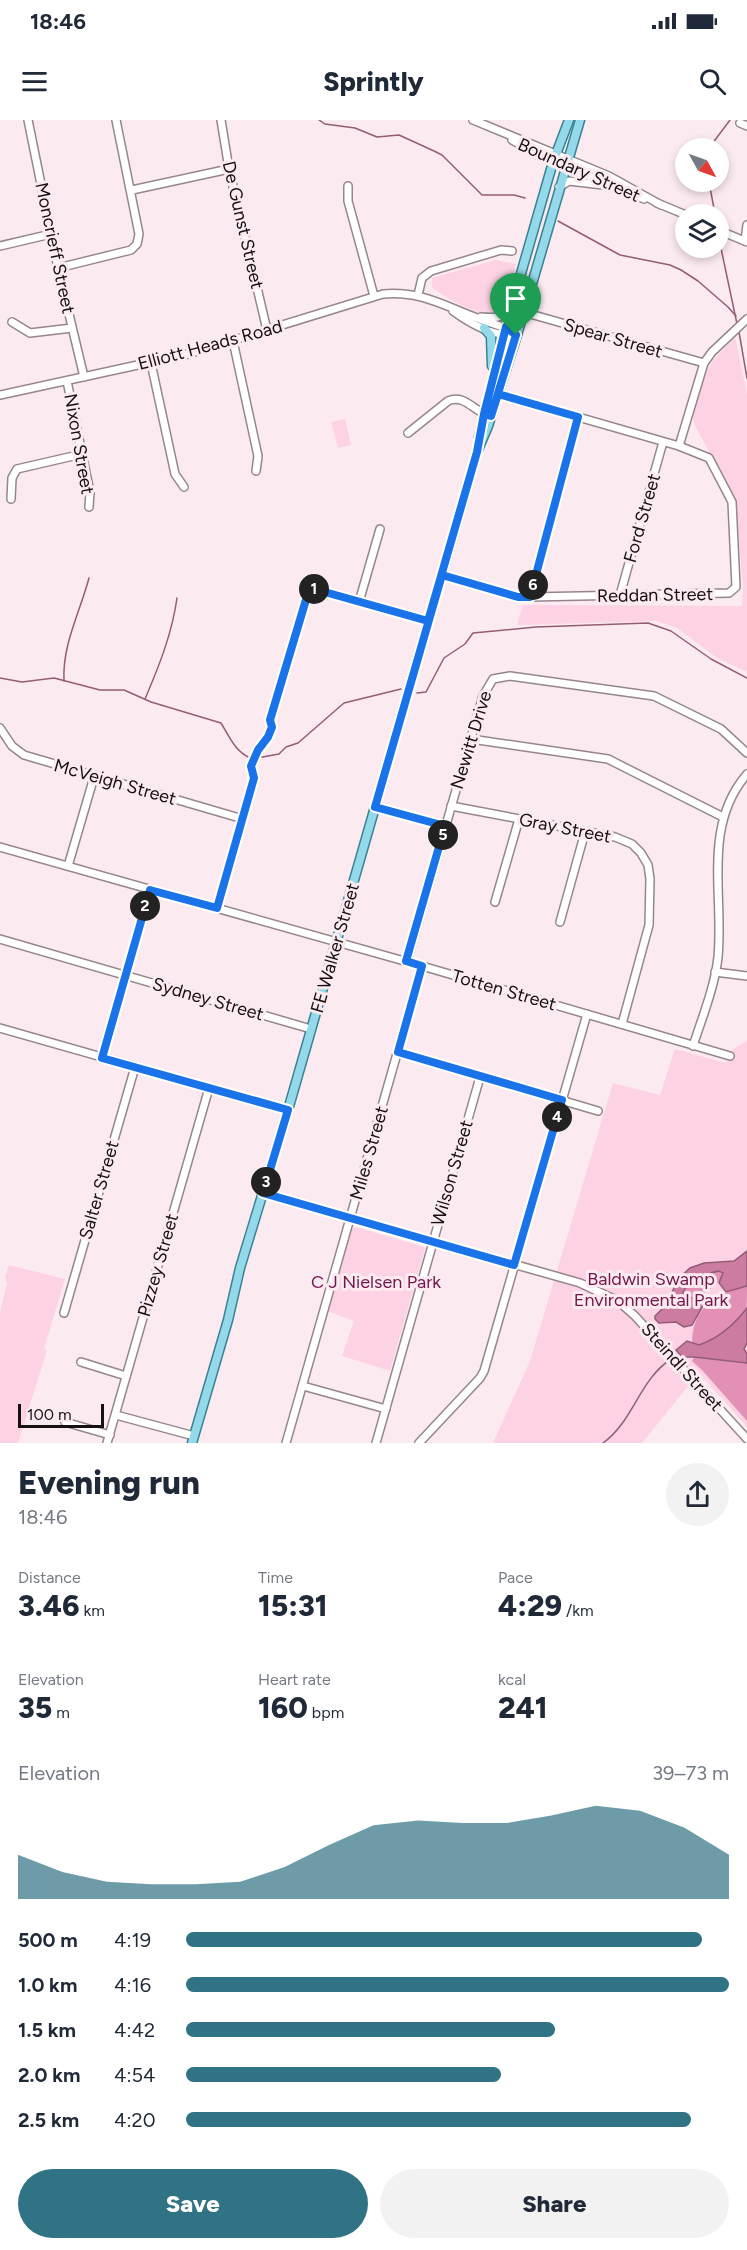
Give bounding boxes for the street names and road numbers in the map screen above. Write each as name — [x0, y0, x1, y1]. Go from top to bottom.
street label: Boundary Street — [514, 133, 644, 207]
street label: De Gunst Street — [218, 159, 268, 291]
street label: Moncrieff Street — [30, 180, 80, 316]
street label: Spear Street — [561, 313, 665, 363]
street label: Elliott Heads Road — [135, 315, 285, 375]
street label: Nixon Street — [59, 392, 99, 496]
street label: Ford Street — [619, 471, 665, 565]
street label: Reddan Street — [597, 583, 714, 607]
street label: Newitt Drive — [446, 688, 496, 792]
street label: McVeigh Street — [51, 754, 179, 810]
street label: Gray Street — [517, 808, 613, 848]
street label: FE Walker Street — [306, 880, 364, 1015]
street label: Totten Street — [449, 965, 559, 1015]
street label: Sydney Street — [150, 973, 266, 1025]
street label: Miles Street — [345, 1103, 393, 1202]
street label: Wilson Street — [426, 1117, 478, 1228]
street label: Salter Street — [74, 1138, 124, 1242]
street label: Pizzey Street — [133, 1211, 183, 1319]
street label: Steindl Street — [637, 1318, 728, 1416]

